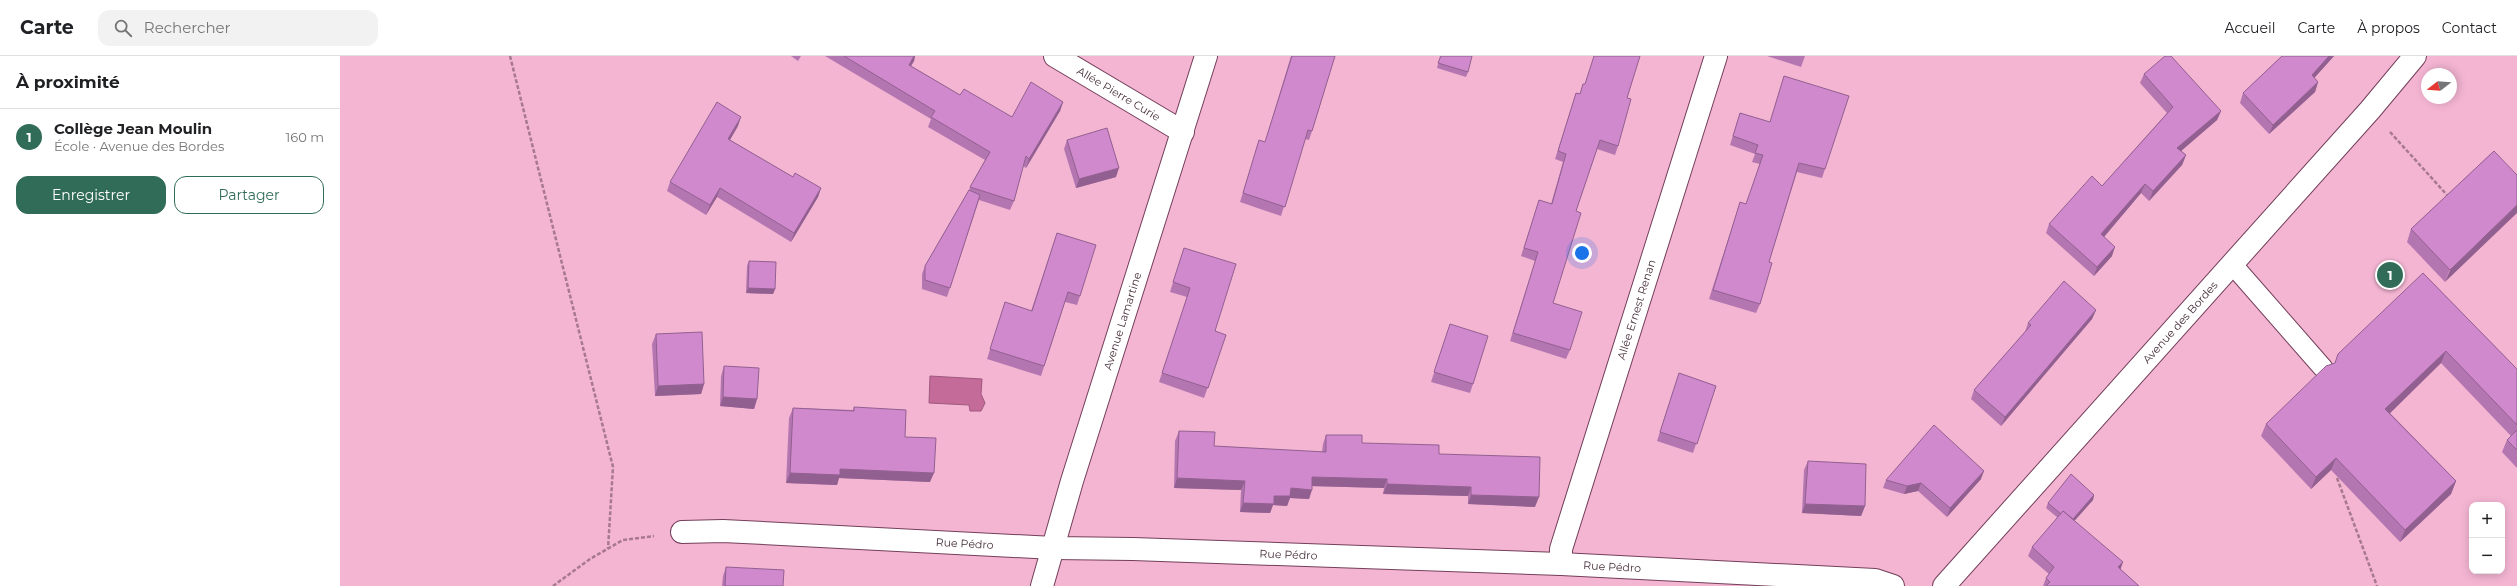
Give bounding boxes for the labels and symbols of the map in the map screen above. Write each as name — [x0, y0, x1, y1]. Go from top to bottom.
street label: Allée Pierre Curie — [1074, 64, 1163, 124]
north arrow — [2421, 68, 2457, 104]
your location — [1572, 243, 1592, 263]
street label: Allée Ernest Renan — [1614, 258, 1659, 362]
pin: 1 — [2377, 260, 2403, 290]
street label: Avenue Lamartine — [1100, 270, 1145, 372]
street label: Avenue des Bordes — [2140, 278, 2221, 366]
street label: Rue Pédro — [935, 535, 994, 552]
street label: Rue Pédro — [1259, 546, 1318, 562]
street label: Rue Pédro — [1583, 558, 1642, 575]

